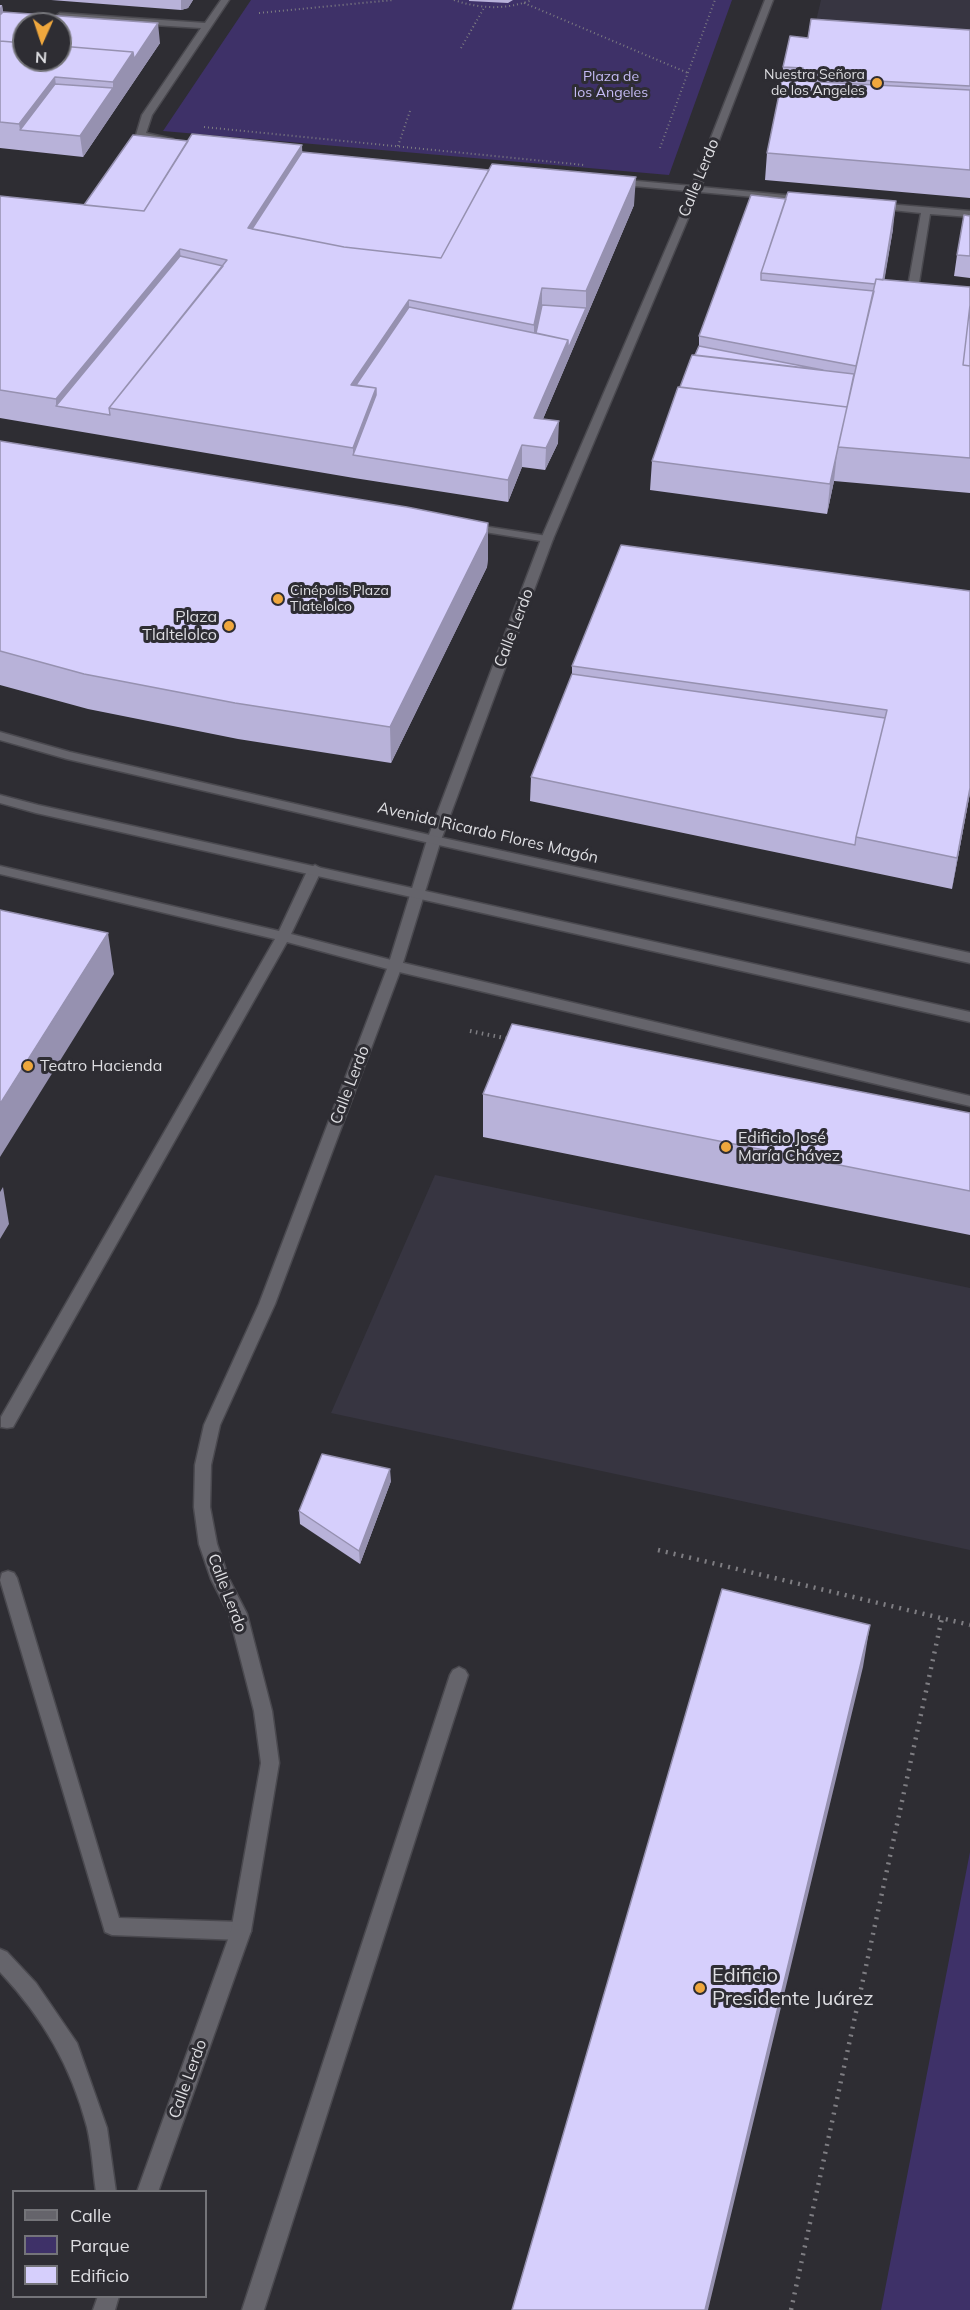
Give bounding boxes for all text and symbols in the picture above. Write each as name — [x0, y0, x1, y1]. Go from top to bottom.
north arrow — [12, 12, 72, 72]
text: N — [35, 48, 48, 68]
place label: Nuestra Señora de los Angeles — [764, 67, 865, 100]
park label: Plaza de los Angeles — [574, 69, 648, 102]
marker: Nuestra Señora de los Angeles — [870, 76, 884, 90]
street label: Calle Lerdo — [675, 136, 723, 220]
place label: Cinépolis Plaza Tlatelolco — [290, 583, 389, 616]
street label: Calle Lerdo — [490, 586, 538, 670]
marker: Cinépolis Plaza Tlatelolco — [271, 592, 285, 606]
place label: Plaza Tlaltelolco — [142, 607, 217, 645]
marker: Plaza Tlaltelolco — [222, 619, 236, 633]
street label: Avenida Ricardo Flores Magón — [376, 798, 600, 868]
street label: Calle Lerdo — [326, 1043, 374, 1127]
place label: Teatro Hacienda — [40, 1056, 162, 1076]
marker: Teatro Hacienda — [21, 1059, 35, 1073]
place label: Edificio José María Chávez — [738, 1128, 840, 1166]
marker: Edificio José María Chávez — [719, 1140, 733, 1154]
street label: Calle Lerdo — [203, 1551, 251, 1635]
place label: Edificio Presidente Juárez — [712, 1964, 874, 2011]
marker: Edificio Presidente Juárez — [693, 1981, 707, 1995]
street label: Calle Lerdo — [165, 2037, 211, 2121]
legend — [12, 2190, 207, 2298]
text: Calle — [70, 2204, 111, 2227]
text: Parque — [70, 2234, 129, 2257]
text: Edificio — [70, 2264, 129, 2287]

